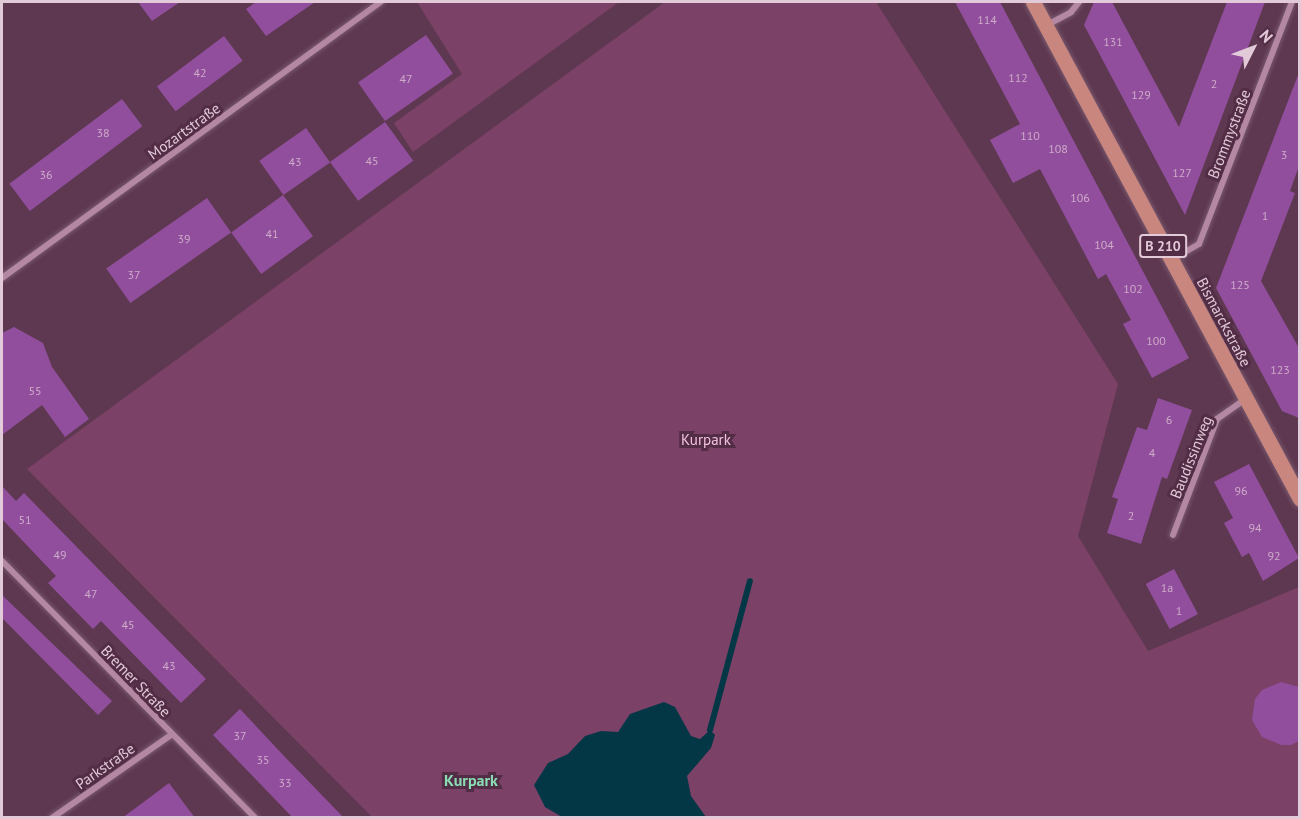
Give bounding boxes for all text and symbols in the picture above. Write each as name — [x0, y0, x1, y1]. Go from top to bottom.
house number: 114 — [977, 13, 997, 27]
north arrow — [1223, 18, 1283, 78]
text: N — [1255, 25, 1277, 47]
house number: 131 — [1103, 35, 1123, 49]
house number: 42 — [193, 66, 207, 80]
house number: 112 — [1008, 71, 1028, 85]
house number: 47 — [399, 72, 413, 86]
house number: 2 — [1211, 77, 1217, 91]
street label: Brommystraße — [1204, 87, 1254, 181]
house number: 129 — [1131, 88, 1151, 102]
street label: Mozartstraße — [144, 99, 224, 163]
house number: 38 — [96, 126, 110, 140]
house number: 110 — [1020, 129, 1040, 143]
house number: 108 — [1048, 142, 1068, 156]
house number: 3 — [1281, 148, 1287, 162]
house number: 45 — [365, 154, 379, 168]
house number: 43 — [288, 155, 302, 169]
house number: 127 — [1172, 166, 1192, 180]
house number: 36 — [39, 168, 53, 182]
house number: 106 — [1070, 191, 1090, 205]
house number: 1 — [1262, 209, 1268, 223]
house number: 41 — [265, 227, 279, 241]
house number: 39 — [177, 232, 191, 246]
road number: B 210 — [1139, 235, 1187, 257]
house number: 104 — [1094, 238, 1114, 252]
house number: 37 — [127, 268, 141, 282]
street label: Bismarckstraße — [1193, 274, 1255, 370]
house number: 125 — [1230, 278, 1250, 292]
house number: 102 — [1123, 282, 1143, 296]
house number: 100 — [1146, 334, 1166, 348]
house number: 123 — [1270, 363, 1290, 377]
house number: 55 — [28, 384, 42, 398]
house number: 6 — [1166, 413, 1172, 427]
street label: Baudissinweg — [1166, 413, 1216, 501]
park label: Kurpark — [681, 431, 731, 449]
house number: 4 — [1149, 446, 1155, 460]
house number: 96 — [1234, 484, 1248, 498]
house number: 2 — [1128, 509, 1134, 523]
house number: 51 — [18, 513, 32, 527]
house number: 94 — [1248, 521, 1262, 535]
house number: 49 — [53, 548, 67, 562]
house number: 92 — [1267, 549, 1281, 563]
house number: 1a — [1161, 581, 1173, 595]
house number: 47 — [84, 587, 98, 601]
house number: 1 — [1176, 604, 1182, 618]
house number: 45 — [121, 618, 135, 632]
street label: Bremer Straße — [97, 641, 175, 721]
house number: 43 — [162, 659, 176, 673]
house number: 37 — [233, 729, 247, 743]
street label: Parkstraße — [72, 739, 138, 793]
house number: 35 — [256, 753, 270, 767]
district label: Kurpark — [444, 770, 498, 790]
house number: 33 — [278, 776, 292, 790]

